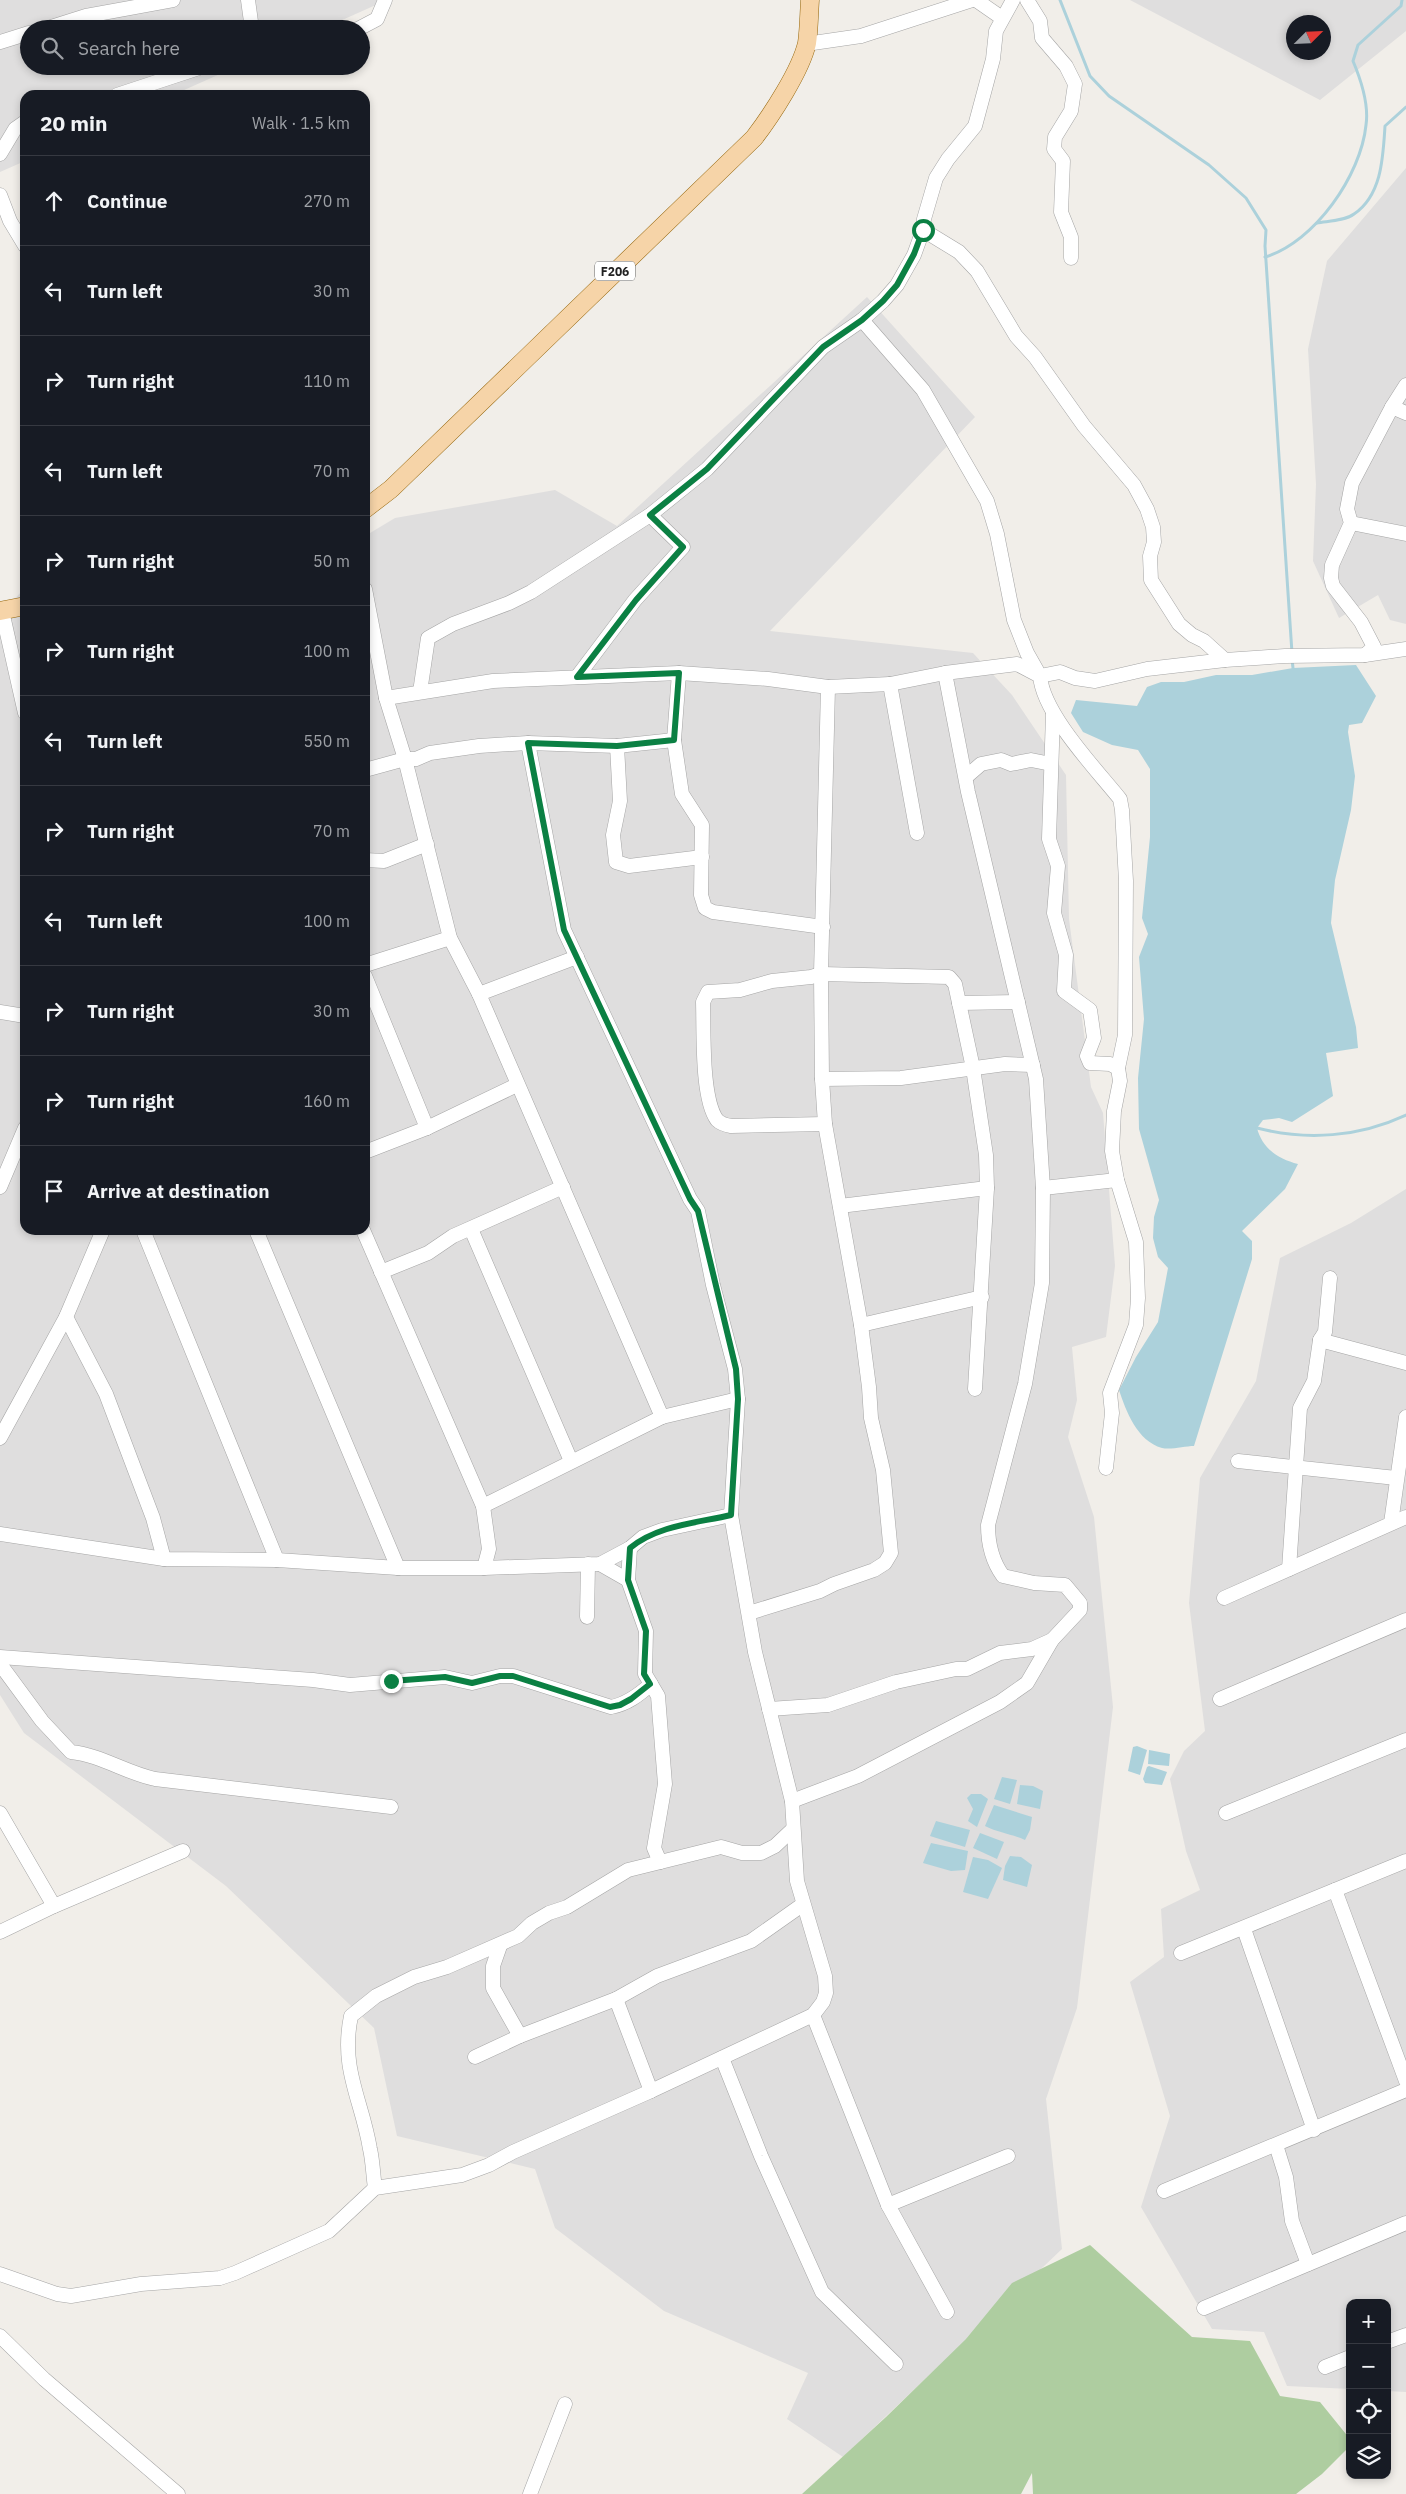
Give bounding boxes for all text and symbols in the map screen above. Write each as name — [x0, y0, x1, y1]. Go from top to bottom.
north arrow — [1286, 15, 1331, 60]
search box — [20, 20, 370, 75]
icon: search — [38, 34, 66, 62]
text: Search here — [78, 36, 180, 60]
text: 20 min — [40, 109, 107, 137]
text: Walk · 1.5 km — [252, 113, 350, 133]
icon: ahead — [40, 187, 68, 215]
text: Continue — [87, 189, 167, 213]
text: 270 m — [303, 191, 350, 211]
route start — [912, 219, 935, 242]
road number: F206 — [595, 262, 635, 280]
icon: left — [40, 277, 68, 305]
text: Turn left — [87, 279, 163, 303]
text: 30 m — [313, 281, 350, 301]
icon: right — [40, 367, 68, 395]
text: Turn right — [87, 369, 174, 393]
text: 110 m — [303, 371, 350, 391]
icon: left — [40, 457, 68, 485]
text: Turn left — [87, 459, 163, 483]
text: 70 m — [313, 461, 350, 481]
icon: right — [40, 547, 68, 575]
text: Turn right — [87, 549, 174, 573]
text: 50 m — [313, 551, 350, 571]
icon: right — [40, 637, 68, 665]
text: Turn right — [87, 639, 174, 663]
text: 100 m — [303, 641, 350, 661]
icon: left — [40, 727, 68, 755]
text: Turn left — [87, 729, 163, 753]
text: 550 m — [303, 731, 350, 751]
icon: right — [40, 817, 68, 845]
text: Turn right — [87, 819, 174, 843]
text: 70 m — [313, 821, 350, 841]
icon: left — [40, 907, 68, 935]
text: Turn left — [87, 909, 163, 933]
text: 100 m — [303, 911, 350, 931]
icon: right — [40, 997, 68, 1025]
text: Turn right — [87, 999, 174, 1023]
text: 30 m — [313, 1001, 350, 1021]
icon: right — [40, 1087, 68, 1115]
text: Turn right — [87, 1089, 174, 1113]
text: 160 m — [303, 1091, 350, 1111]
icon: arrive — [40, 1177, 68, 1205]
text: Arrive at destination — [87, 1179, 270, 1203]
route end — [380, 1670, 403, 1693]
map controls — [1346, 2299, 1391, 2479]
button: + — [1346, 2299, 1391, 2344]
button: − — [1346, 2344, 1391, 2389]
button: locate — [1346, 2389, 1391, 2434]
button: layers — [1346, 2434, 1391, 2479]

